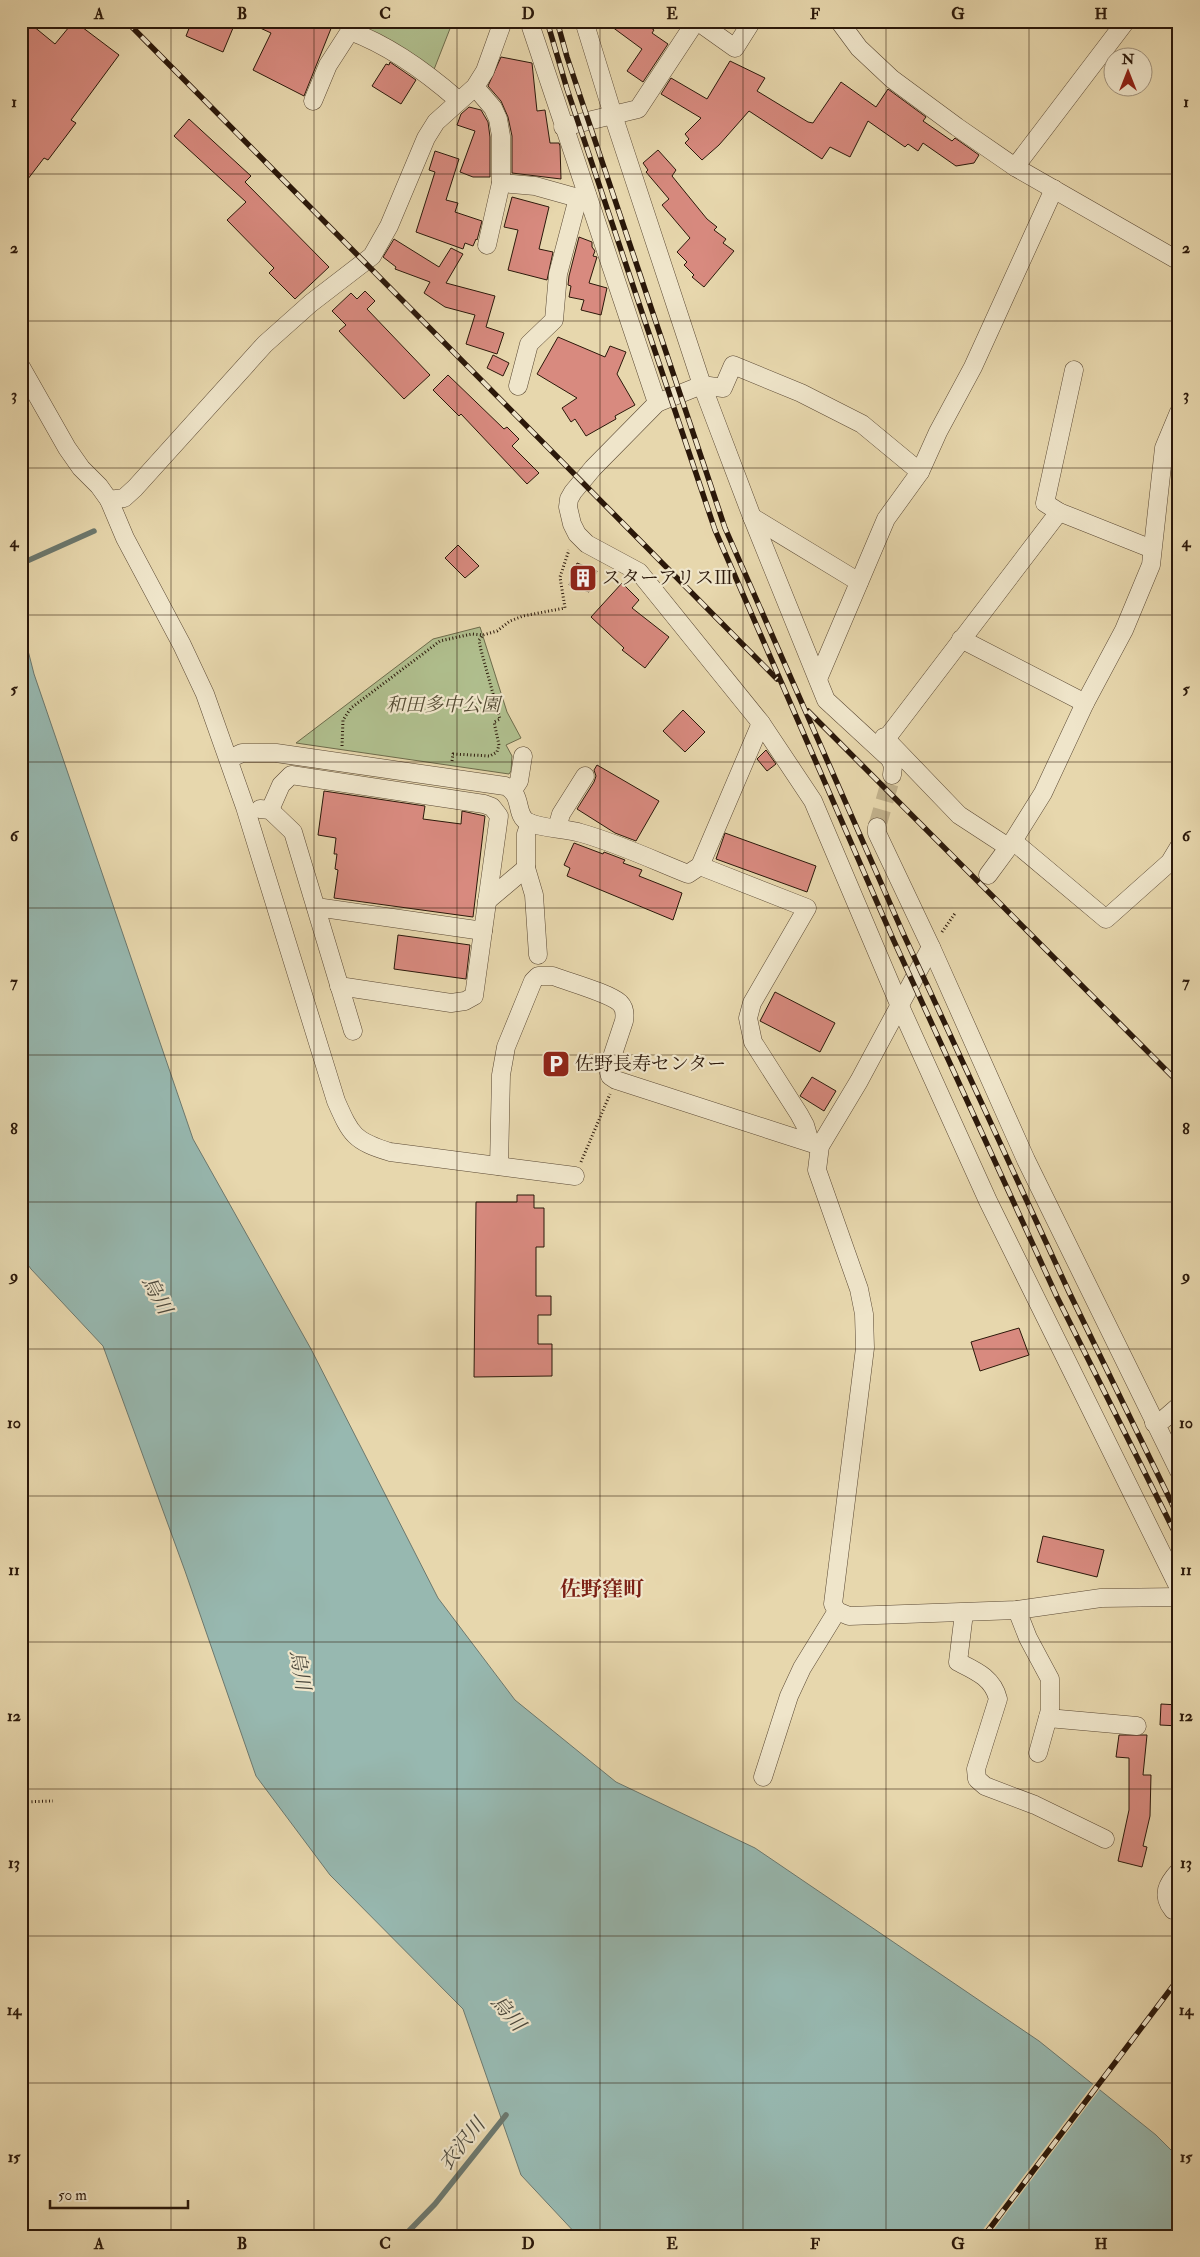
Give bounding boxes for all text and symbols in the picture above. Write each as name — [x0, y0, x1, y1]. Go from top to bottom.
text: A — [93, 4, 105, 24]
text: B — [237, 4, 247, 24]
text: C — [379, 4, 391, 24]
text: D — [521, 4, 535, 24]
text: E — [666, 4, 678, 24]
text: F — [810, 4, 820, 24]
text: G — [951, 4, 965, 24]
text: H — [1094, 4, 1108, 24]
north arrow — [1102, 48, 1152, 98]
text: N — [1121, 51, 1135, 68]
text: 1 — [11, 92, 17, 112]
text: 1 — [1183, 92, 1189, 112]
text: 2 — [10, 238, 18, 258]
text: 2 — [1182, 238, 1190, 258]
text: 3 — [11, 385, 17, 405]
text: 3 — [1183, 385, 1189, 405]
text: 4 — [9, 532, 20, 552]
text: 4 — [1181, 532, 1192, 552]
building icon: スターアリスⅢ — [568, 563, 598, 593]
place label: スターアリスⅢ — [602, 566, 733, 590]
text: 5 — [10, 679, 18, 699]
text: 5 — [1182, 679, 1190, 699]
park label: 和田多中公園 — [386, 693, 503, 717]
text: 6 — [10, 826, 20, 846]
text: 6 — [1182, 826, 1192, 846]
text: 7 — [10, 972, 18, 992]
text: 7 — [1182, 972, 1190, 992]
parking icon: 佐野長寿センター — [541, 1049, 571, 1079]
place label: 佐野長寿センター — [575, 1052, 726, 1076]
text: 8 — [10, 1119, 18, 1139]
text: 8 — [1182, 1119, 1190, 1139]
text: 9 — [8, 1266, 18, 1286]
text: 9 — [1180, 1266, 1190, 1286]
water label: 烏川 — [137, 1271, 178, 1320]
text: 10 — [7, 1413, 21, 1433]
text: 10 — [1179, 1413, 1193, 1433]
text: 11 — [8, 1560, 20, 1580]
text: 11 — [1180, 1560, 1192, 1580]
district label: 佐野窪町 — [560, 1576, 644, 1603]
water label: 烏川 — [284, 1648, 316, 1694]
text: 12 — [7, 1706, 21, 1726]
text: 12 — [1179, 1706, 1193, 1726]
text: 13 — [8, 1853, 20, 1873]
text: 13 — [1180, 1853, 1192, 1873]
water label: 烏川 — [485, 1990, 532, 2038]
text: 14 — [7, 2000, 23, 2020]
text: 14 — [1179, 2000, 1195, 2020]
water label: 衣沢川 — [433, 2111, 492, 2175]
text: 15 — [8, 2147, 21, 2167]
text: 15 — [1180, 2147, 1193, 2167]
scale bar — [50, 2177, 188, 2209]
text: 50 m — [58, 2186, 87, 2205]
text: A — [93, 2234, 105, 2254]
text: B — [237, 2234, 247, 2254]
text: C — [379, 2234, 391, 2254]
text: D — [521, 2234, 535, 2254]
text: E — [666, 2234, 678, 2254]
text: F — [810, 2234, 820, 2254]
text: G — [951, 2234, 965, 2254]
text: H — [1094, 2234, 1108, 2254]

